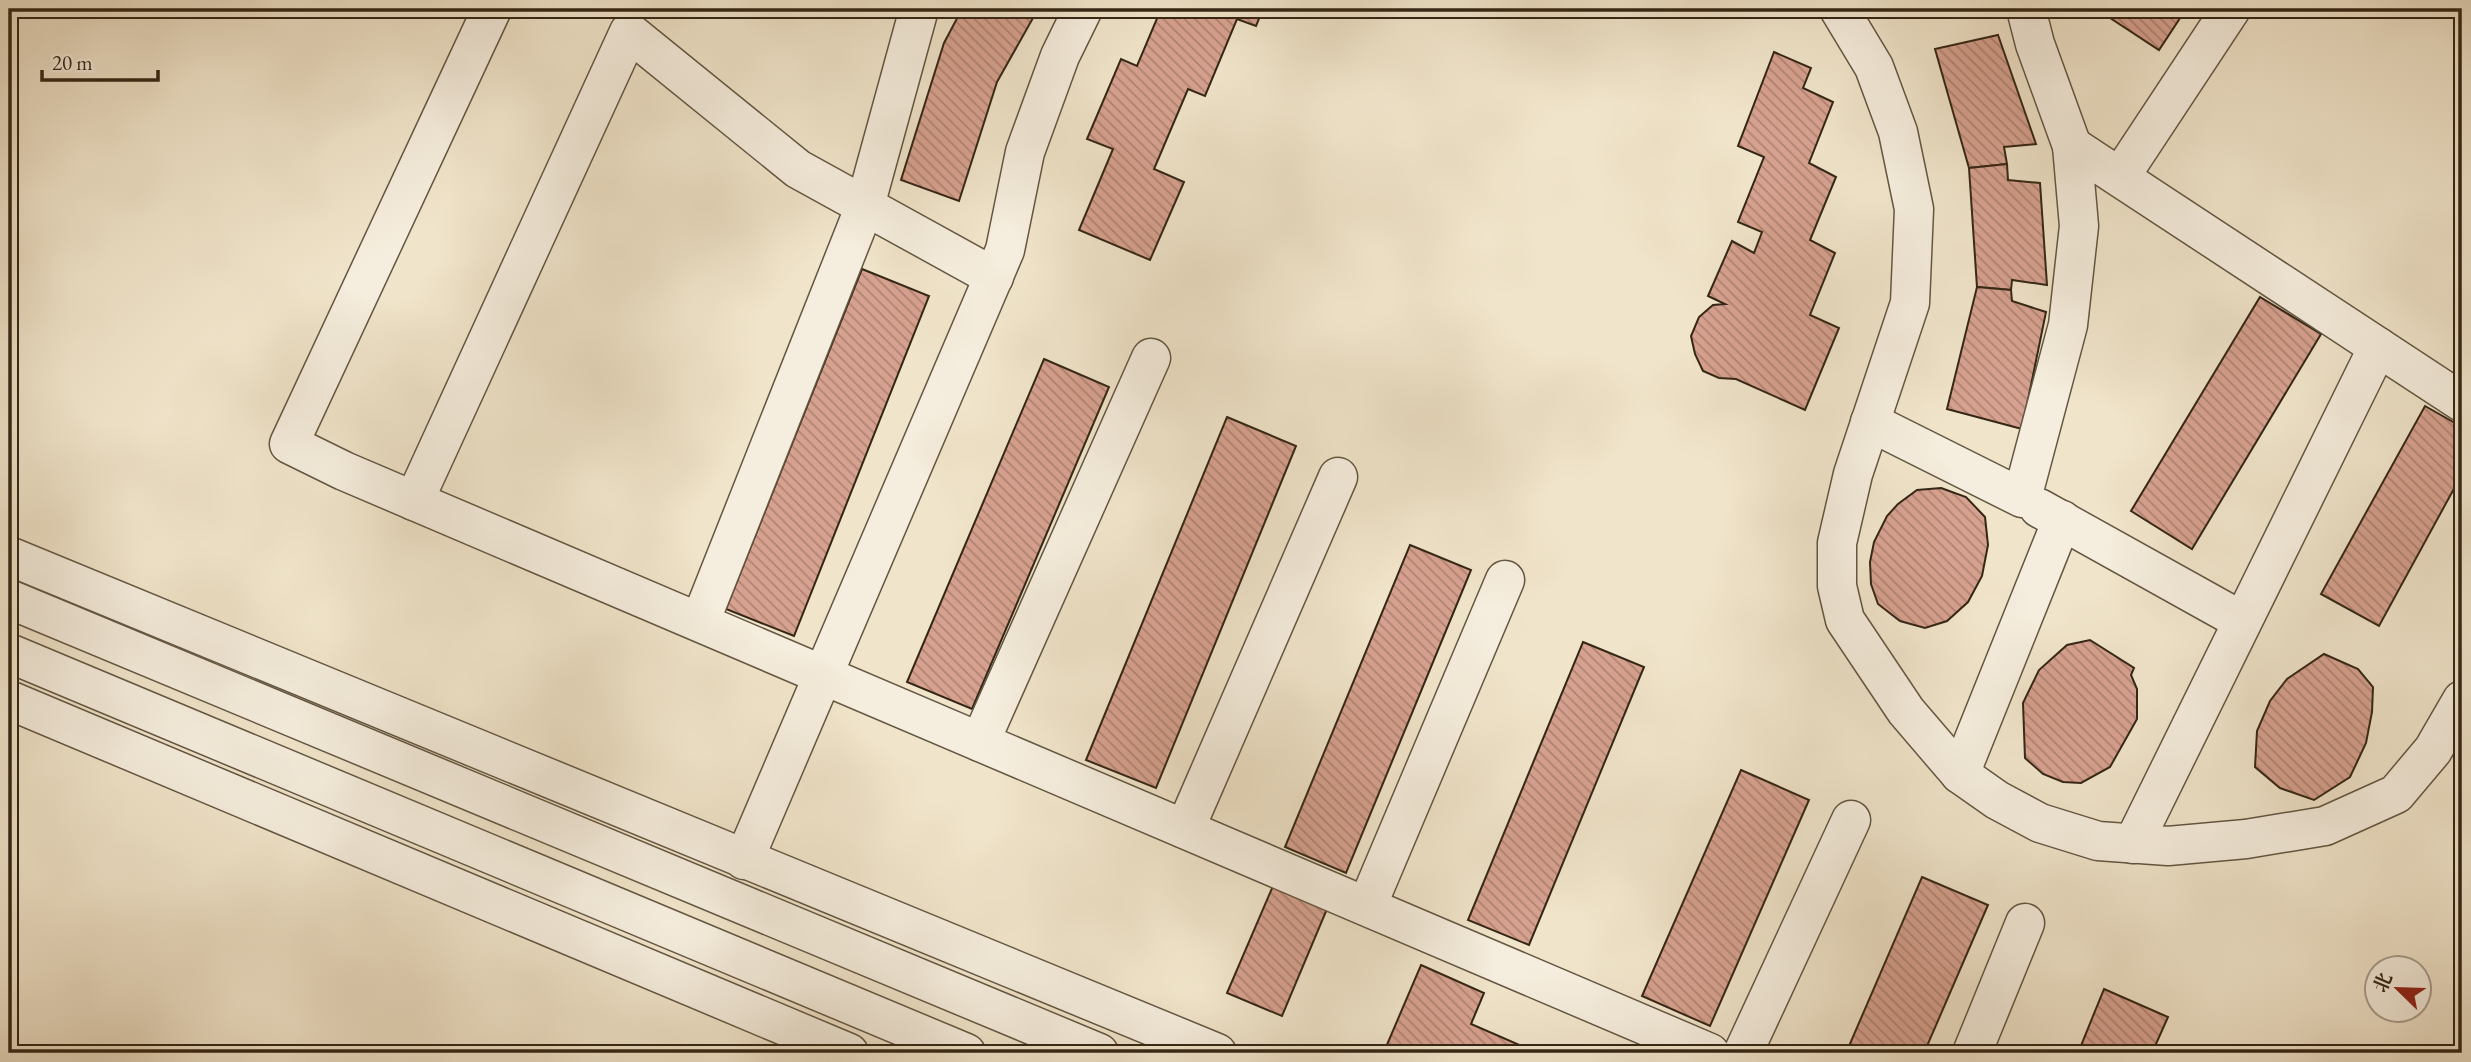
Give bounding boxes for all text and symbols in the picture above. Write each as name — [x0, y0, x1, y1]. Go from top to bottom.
scale bar — [42, 38, 158, 82]
text: 20 m — [52, 49, 93, 76]
north arrow — [2362, 954, 2432, 1024]
text: 北 — [2368, 969, 2398, 996]

